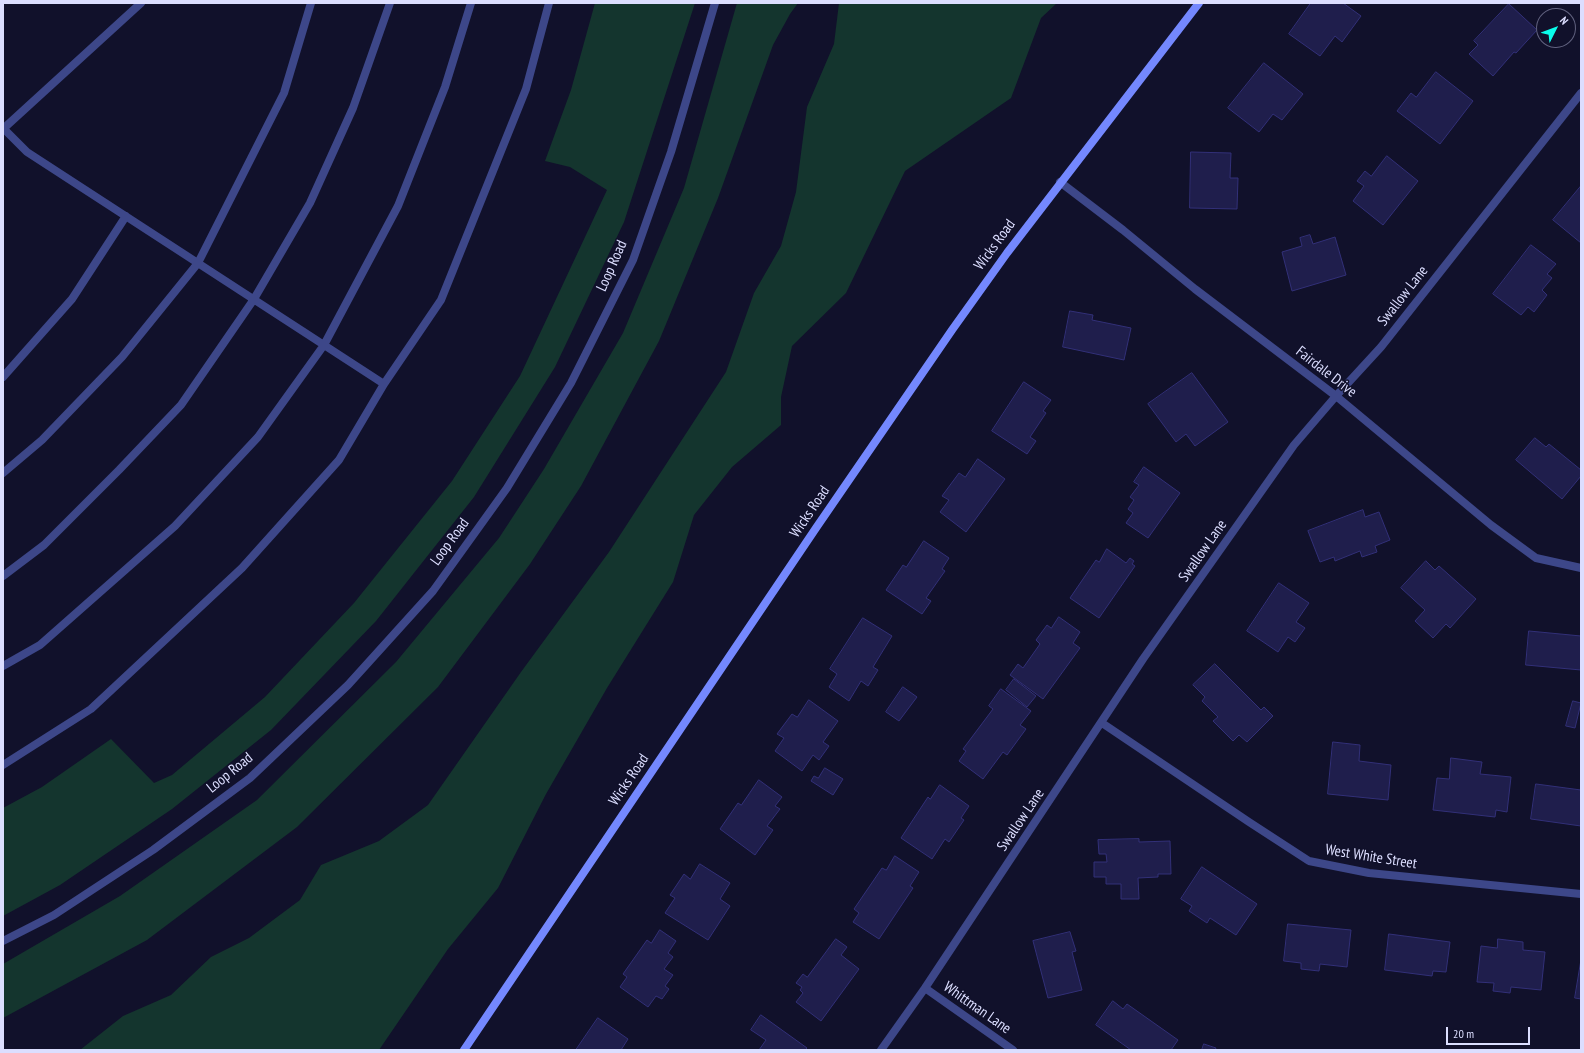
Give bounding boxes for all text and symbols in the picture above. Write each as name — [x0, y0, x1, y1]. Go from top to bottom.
north arrow — [1536, 8, 1576, 48]
text: N — [1557, 14, 1571, 28]
street label: Wicks Road — [971, 216, 1019, 274]
street label: Loop Road — [593, 238, 631, 294]
street label: Swallow Lane — [1374, 262, 1432, 330]
street label: Fairdale Drive — [1292, 343, 1360, 401]
street label: Wicks Road — [786, 483, 834, 541]
street label: Loop Road — [427, 515, 473, 569]
street label: Swallow Lane — [1175, 517, 1231, 585]
street label: Loop Road — [203, 749, 257, 797]
street label: Wicks Road — [605, 751, 653, 809]
street label: Swallow Lane — [994, 785, 1048, 855]
street label: West White Street — [1324, 841, 1418, 873]
street label: Whittman Lane — [940, 978, 1014, 1038]
scale bar — [1448, 1019, 1532, 1045]
text: 20 m — [1453, 1026, 1474, 1041]

